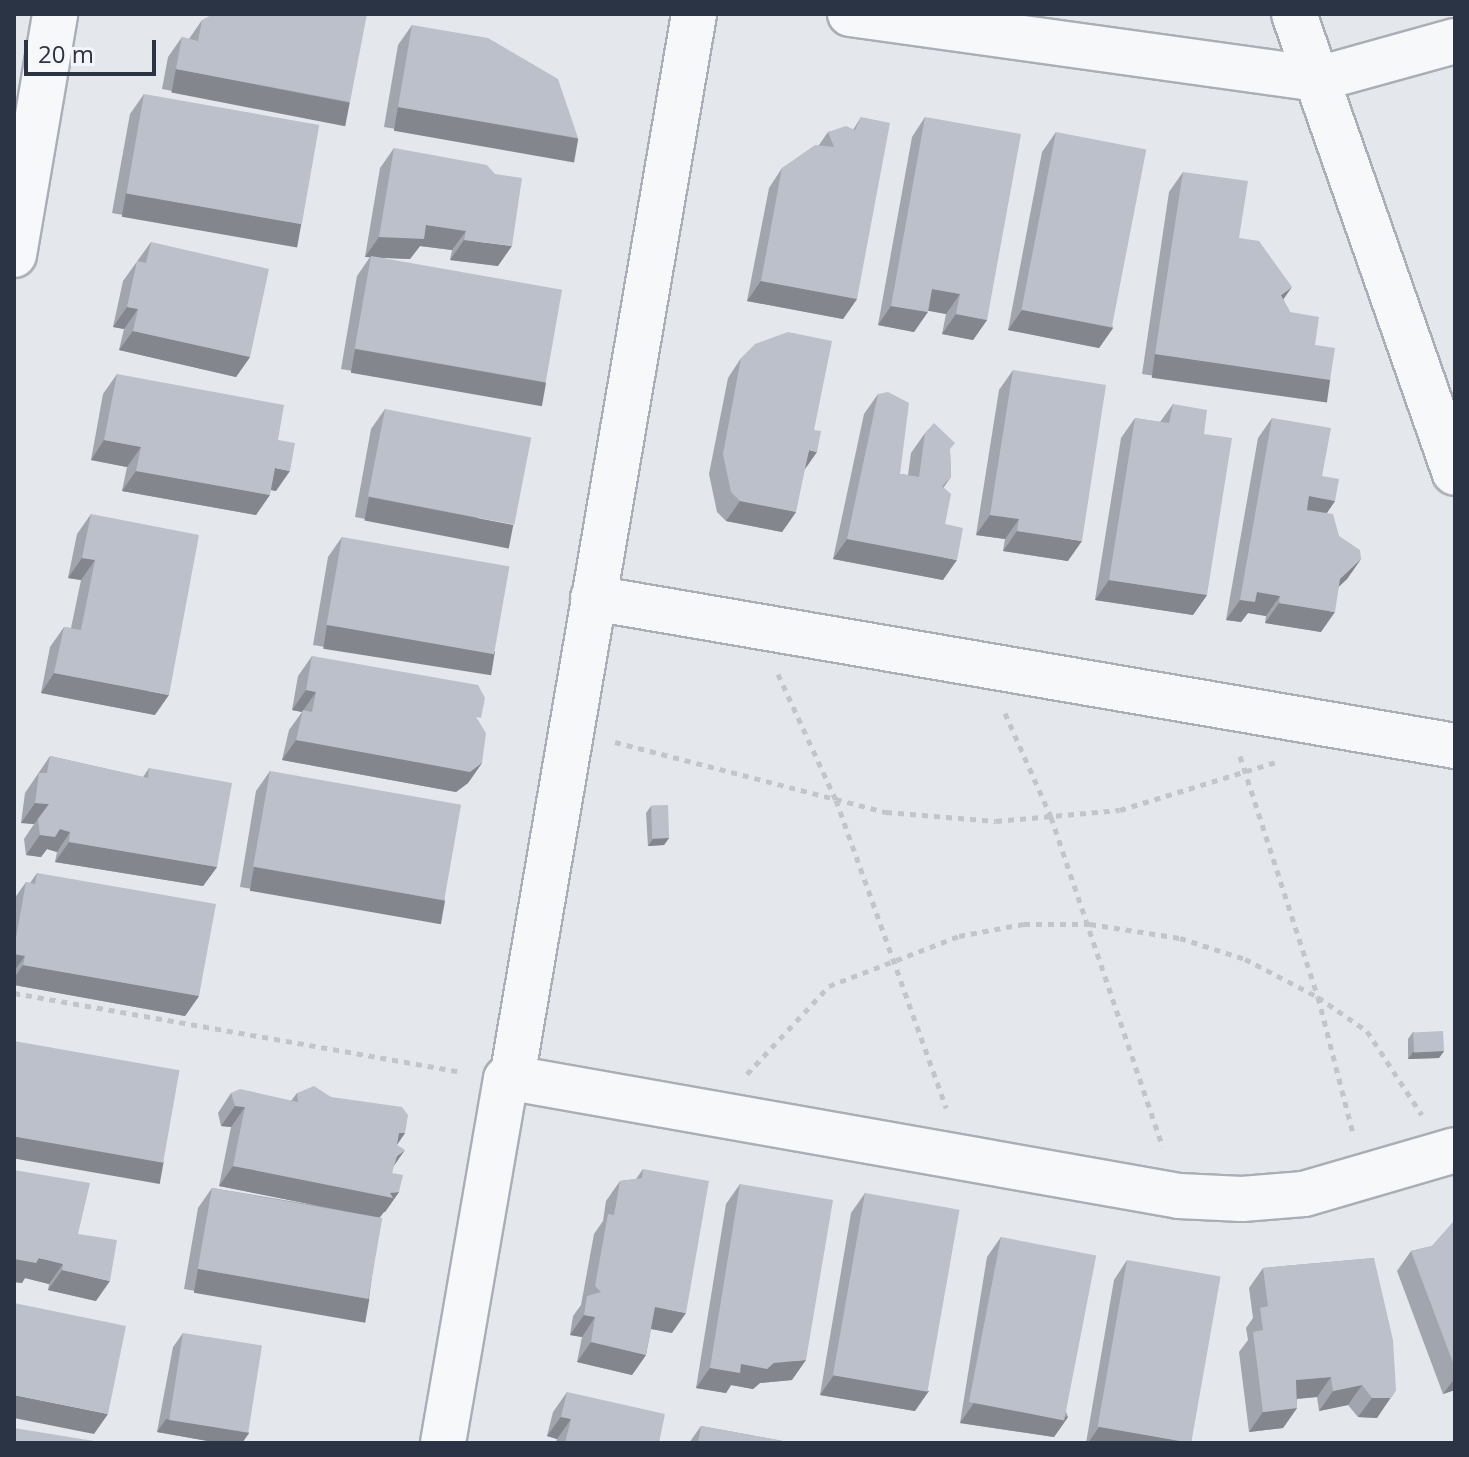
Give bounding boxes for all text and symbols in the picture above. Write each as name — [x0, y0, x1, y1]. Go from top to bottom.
scale bar — [28, 24, 160, 74]
text: 20 m — [38, 37, 94, 70]

